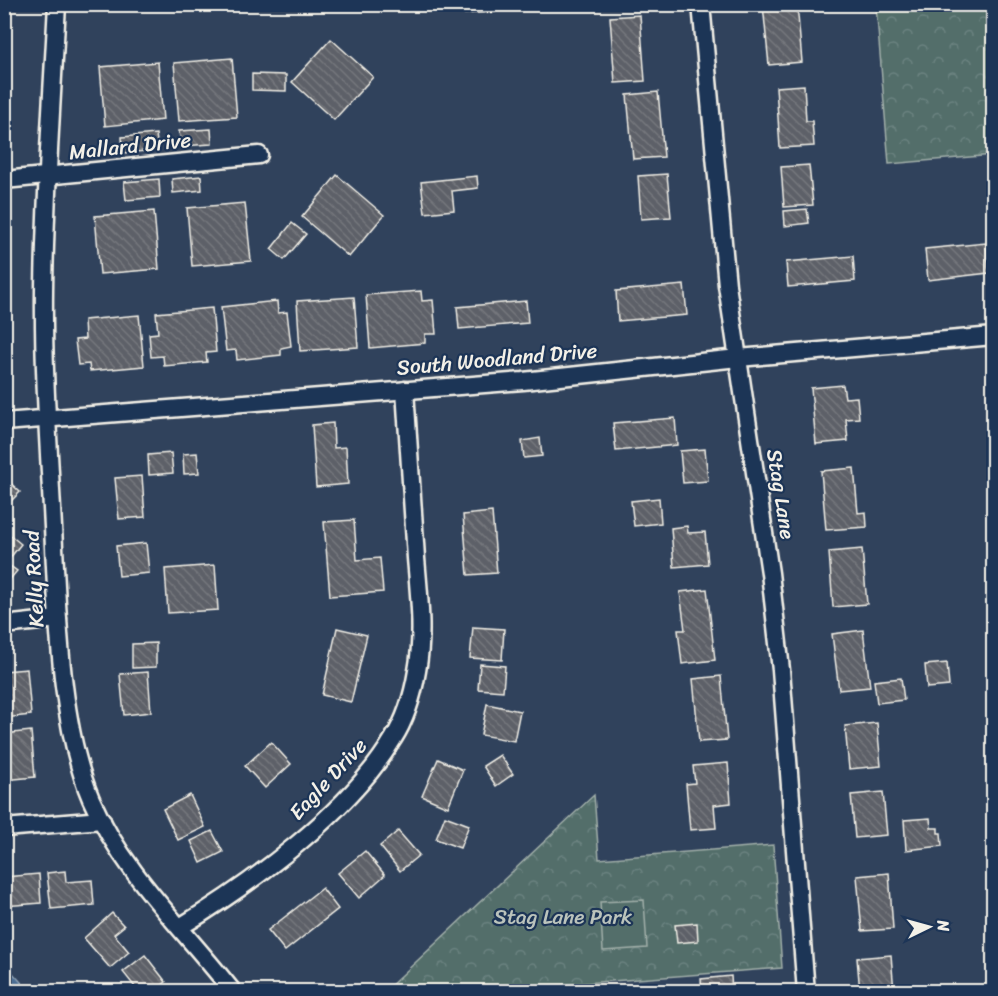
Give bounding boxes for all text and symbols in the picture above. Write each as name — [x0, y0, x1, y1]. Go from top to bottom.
street label: Mallard Drive — [67, 121, 193, 171]
street label: South Woodland Drive — [395, 331, 599, 387]
street label: Stag Lane — [755, 446, 807, 542]
street label: Kelly Road — [12, 528, 56, 628]
street label: Eagle Drive — [279, 728, 377, 829]
north arrow — [899, 897, 959, 957]
park label: Stag Lane Park — [494, 898, 632, 936]
text: N — [928, 918, 958, 933]

